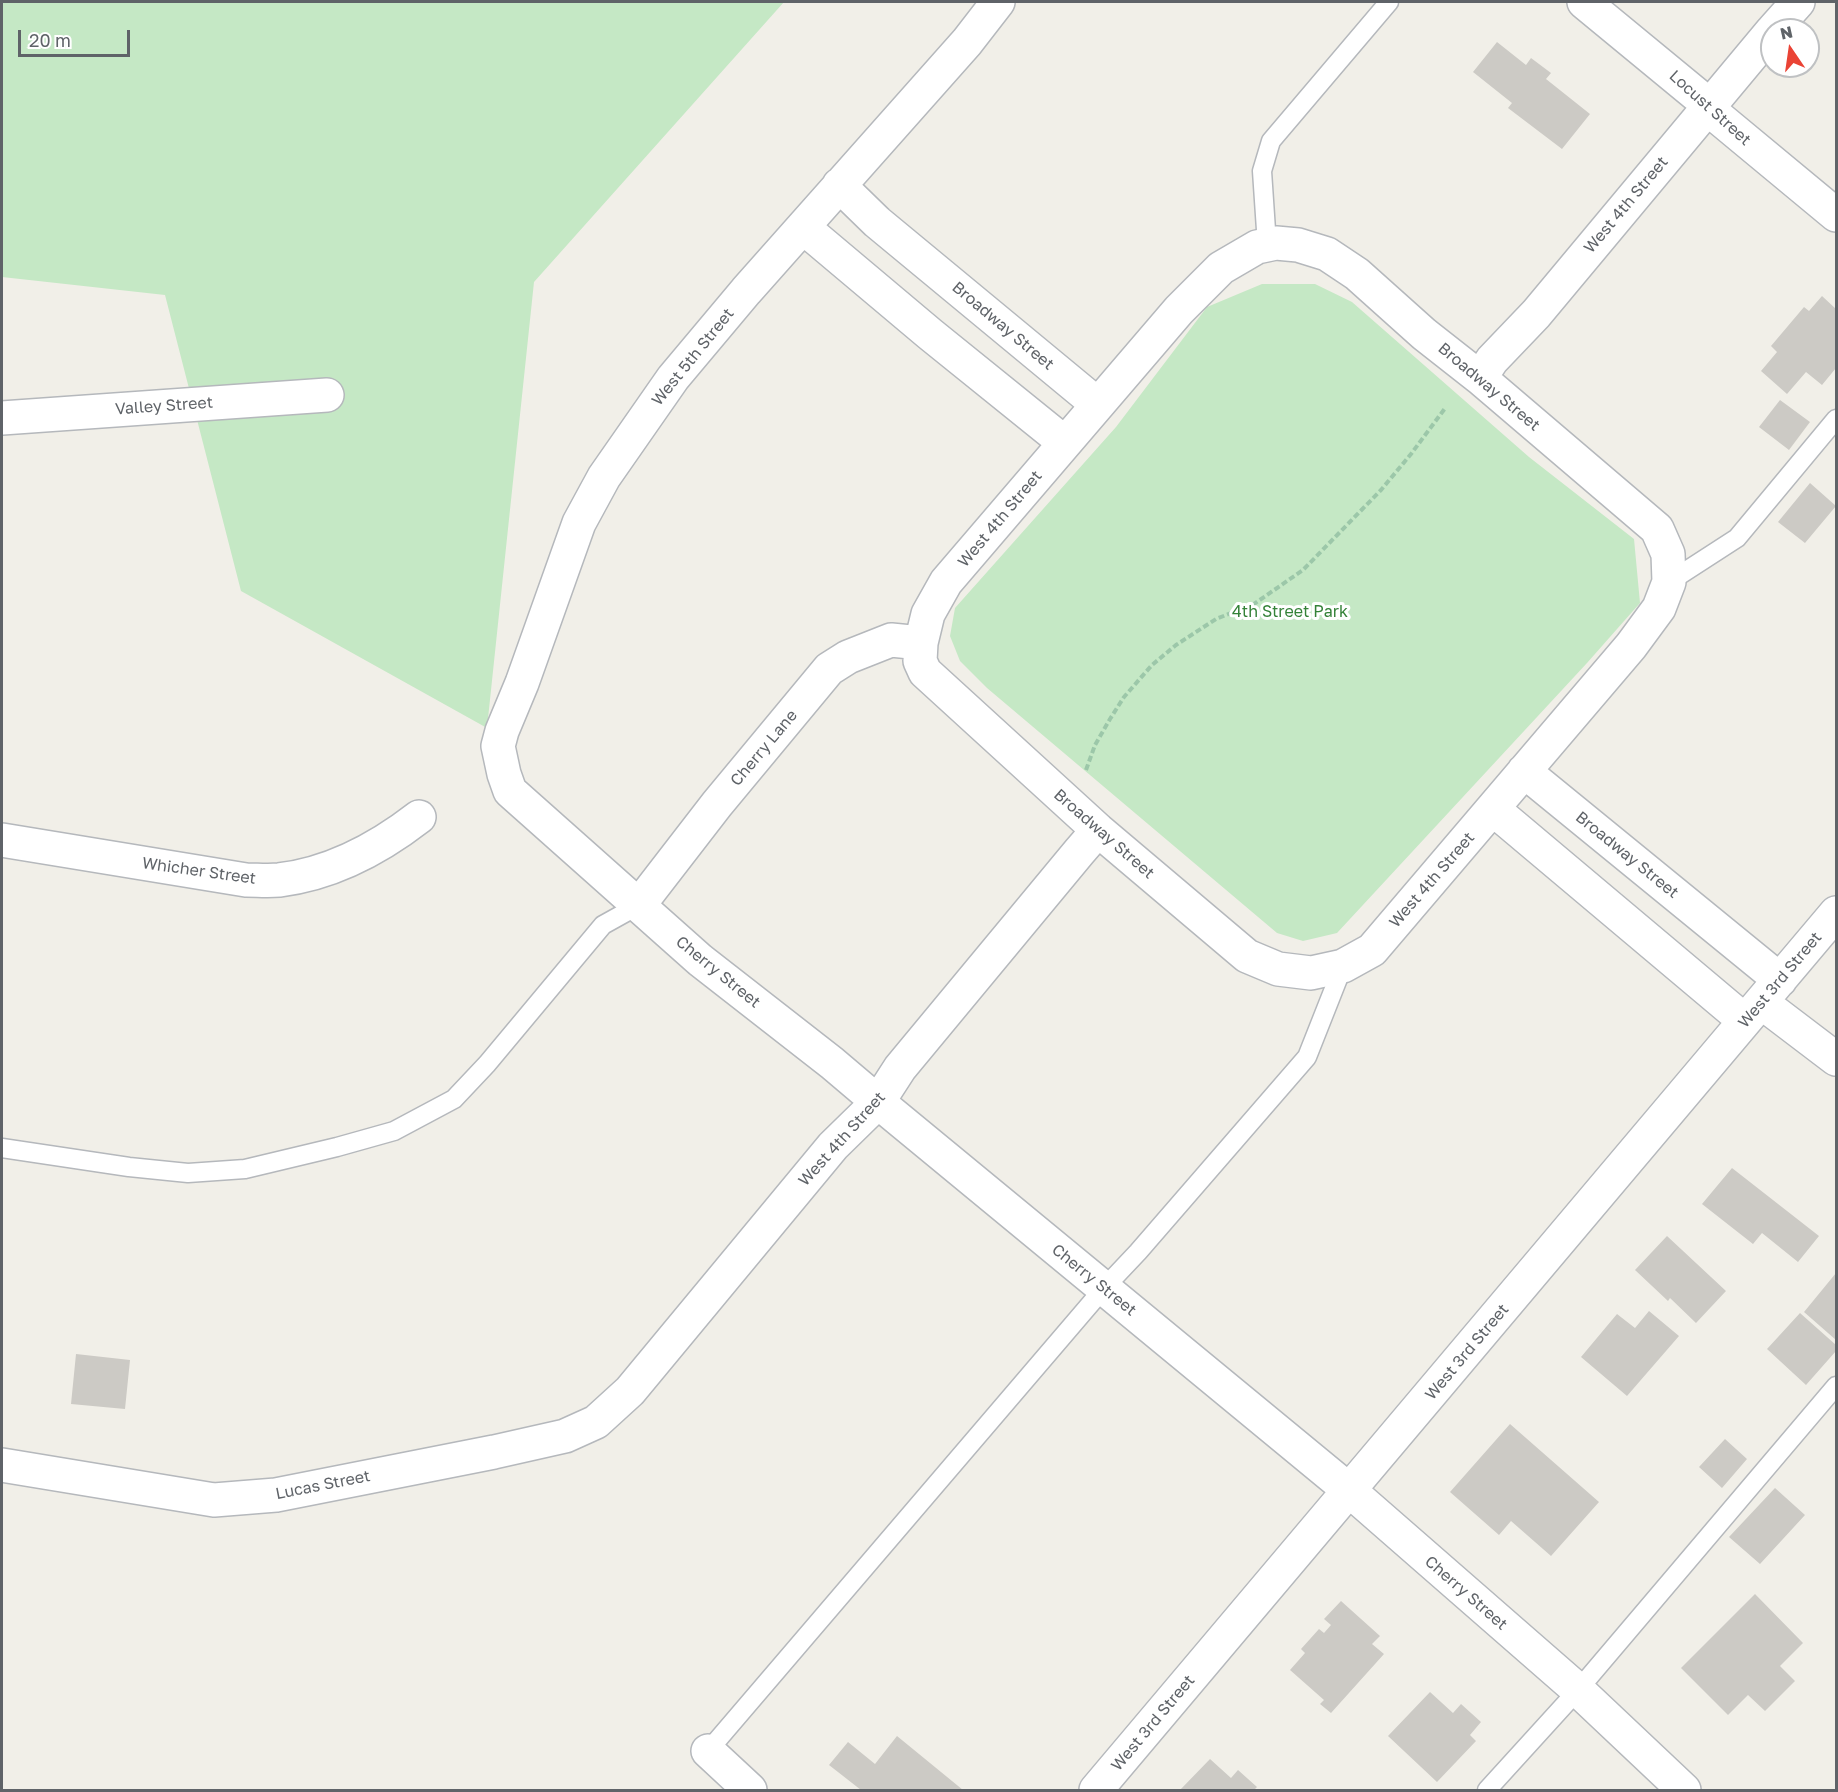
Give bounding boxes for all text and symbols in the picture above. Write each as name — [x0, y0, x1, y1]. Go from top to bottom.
scale bar — [21, 18, 134, 56]
north arrow — [1760, 18, 1820, 78]
text: N — [1778, 21, 1795, 44]
text: 20 m — [29, 29, 71, 51]
street label: Locust Street — [1665, 66, 1755, 150]
street label: West 4th Street — [1580, 153, 1672, 257]
street label: Broadway Street — [948, 278, 1058, 374]
street label: West 5th Street — [648, 304, 738, 410]
street label: Broadway Street — [1434, 339, 1544, 435]
street label: Valley Street — [114, 393, 214, 419]
street label: West 4th Street — [954, 467, 1046, 571]
park label: 4th Street Park — [1232, 602, 1348, 622]
street label: Cherry Lane — [727, 706, 801, 790]
street label: Broadway Street — [1050, 785, 1158, 883]
street label: Broadway Street — [1572, 808, 1682, 902]
street label: West 4th Street — [1385, 828, 1479, 932]
street label: Whicher Street — [141, 853, 257, 889]
street label: West 3rd Street — [1734, 928, 1826, 1032]
street label: Cherry Street — [672, 932, 764, 1012]
street label: West 4th Street — [795, 1088, 889, 1190]
street label: Cherry Street — [1048, 1240, 1140, 1320]
street label: West 3rd Street — [1421, 1300, 1513, 1404]
street label: Lucas Street — [274, 1466, 372, 1504]
street label: Cherry Street — [1421, 1552, 1511, 1634]
street label: West 3rd Street — [1107, 1671, 1199, 1775]

